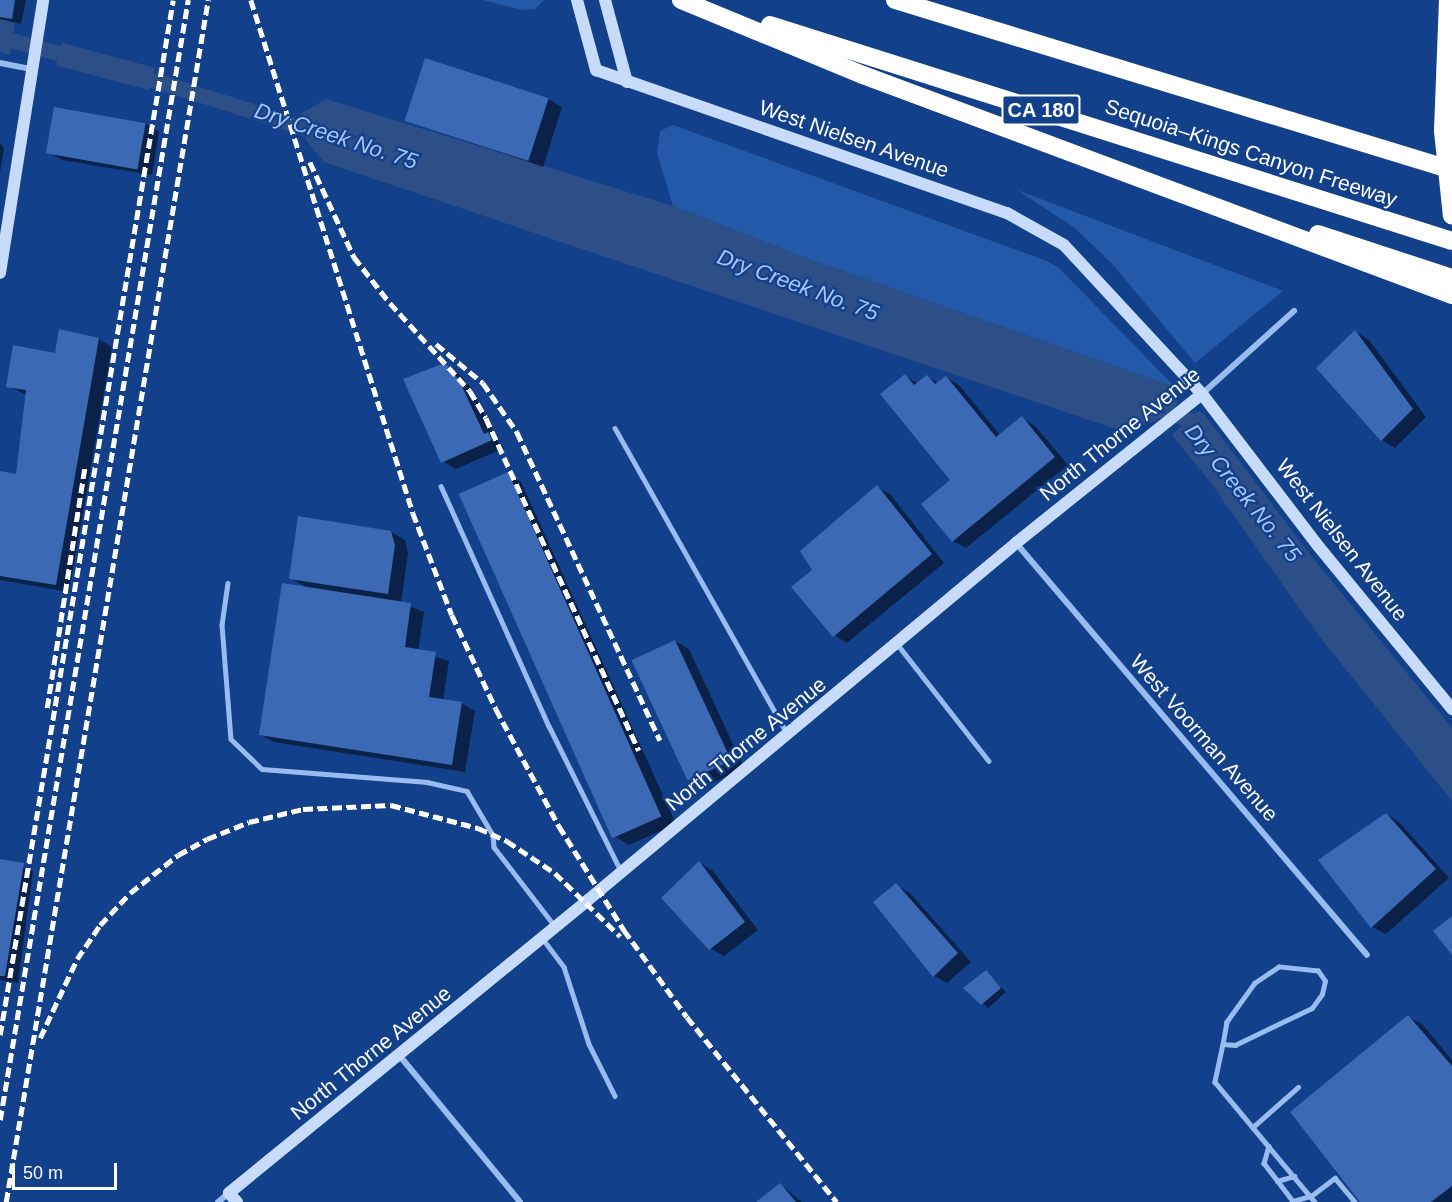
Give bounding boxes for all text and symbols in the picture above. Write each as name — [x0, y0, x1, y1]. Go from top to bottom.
road number: CA 180 — [1000, 93, 1082, 127]
street label: Sequoia–Kings Canyon Freeway — [1102, 94, 1400, 212]
street label: West Nielsen Avenue — [755, 95, 953, 183]
water label: Dry Creek No. 75 — [251, 97, 421, 175]
water label: Dry Creek No. 75 — [714, 244, 882, 326]
street label: North Thorne Avenue — [1034, 361, 1206, 507]
water label: Dry Creek No. 75 — [1179, 419, 1307, 567]
street label: West Nielsen Avenue — [1271, 453, 1413, 627]
street label: West Voorman Avenue — [1124, 649, 1284, 827]
street label: North Thorne Avenue — [660, 671, 832, 817]
street label: North Thorne Avenue — [285, 980, 457, 1126]
scale bar — [15, 1151, 120, 1189]
text: 50 m — [23, 1163, 63, 1183]

